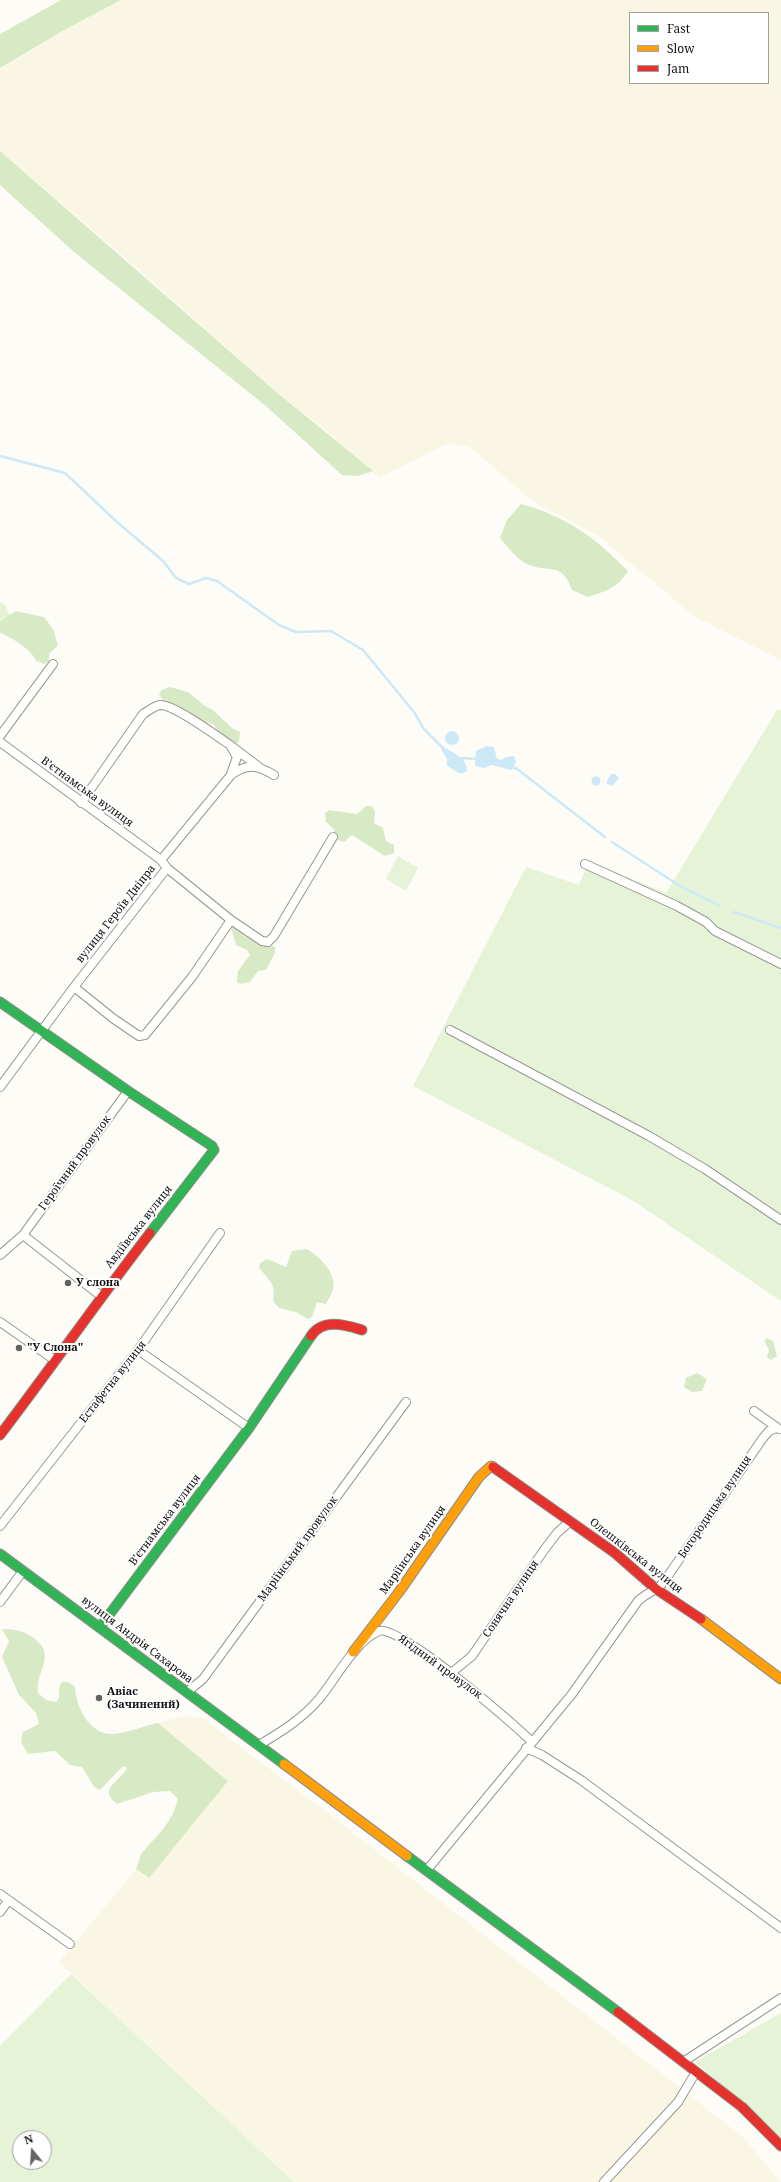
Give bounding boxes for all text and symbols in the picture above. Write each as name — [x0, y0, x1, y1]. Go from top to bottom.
legend — [629, 12, 769, 84]
text: Fast — [667, 20, 690, 37]
text: Slow — [667, 40, 695, 57]
text: Jam — [667, 60, 689, 77]
street label: Вʼєтнамська вулиця — [38, 754, 136, 830]
street label: вулиця Героїв Дніпра — [74, 862, 158, 966]
street label: Героїчний провулок — [36, 1113, 114, 1213]
street label: Авдіївська вулиця — [103, 1183, 175, 1271]
place label: У слона — [76, 1276, 120, 1290]
marker: У слона — [63, 1278, 73, 1288]
street label: Естафетна вулиця — [77, 1338, 149, 1426]
place label: "У Слона" — [27, 1341, 83, 1355]
marker: "У Слона" — [14, 1343, 24, 1353]
street label: Богородицька вулиця — [676, 1453, 754, 1561]
street label: Вʼєтнамська вулиця — [126, 1472, 204, 1568]
street label: Маріїнський провулок — [255, 1494, 341, 1604]
street label: Маріїнська вулиця — [377, 1503, 449, 1597]
street label: Олешківська вулиця — [587, 1516, 685, 1596]
street label: Сонячна вулиця — [480, 1558, 542, 1640]
street label: вулиця Андрія Сахарова — [79, 1594, 195, 1686]
street label: Ягідний провулок — [395, 1632, 485, 1702]
place label: Авіас (Зачинений) — [107, 1685, 180, 1711]
marker: Авіас (Зачинений) — [94, 1693, 104, 1703]
north arrow — [12, 2130, 52, 2170]
text: N — [22, 2131, 35, 2148]

